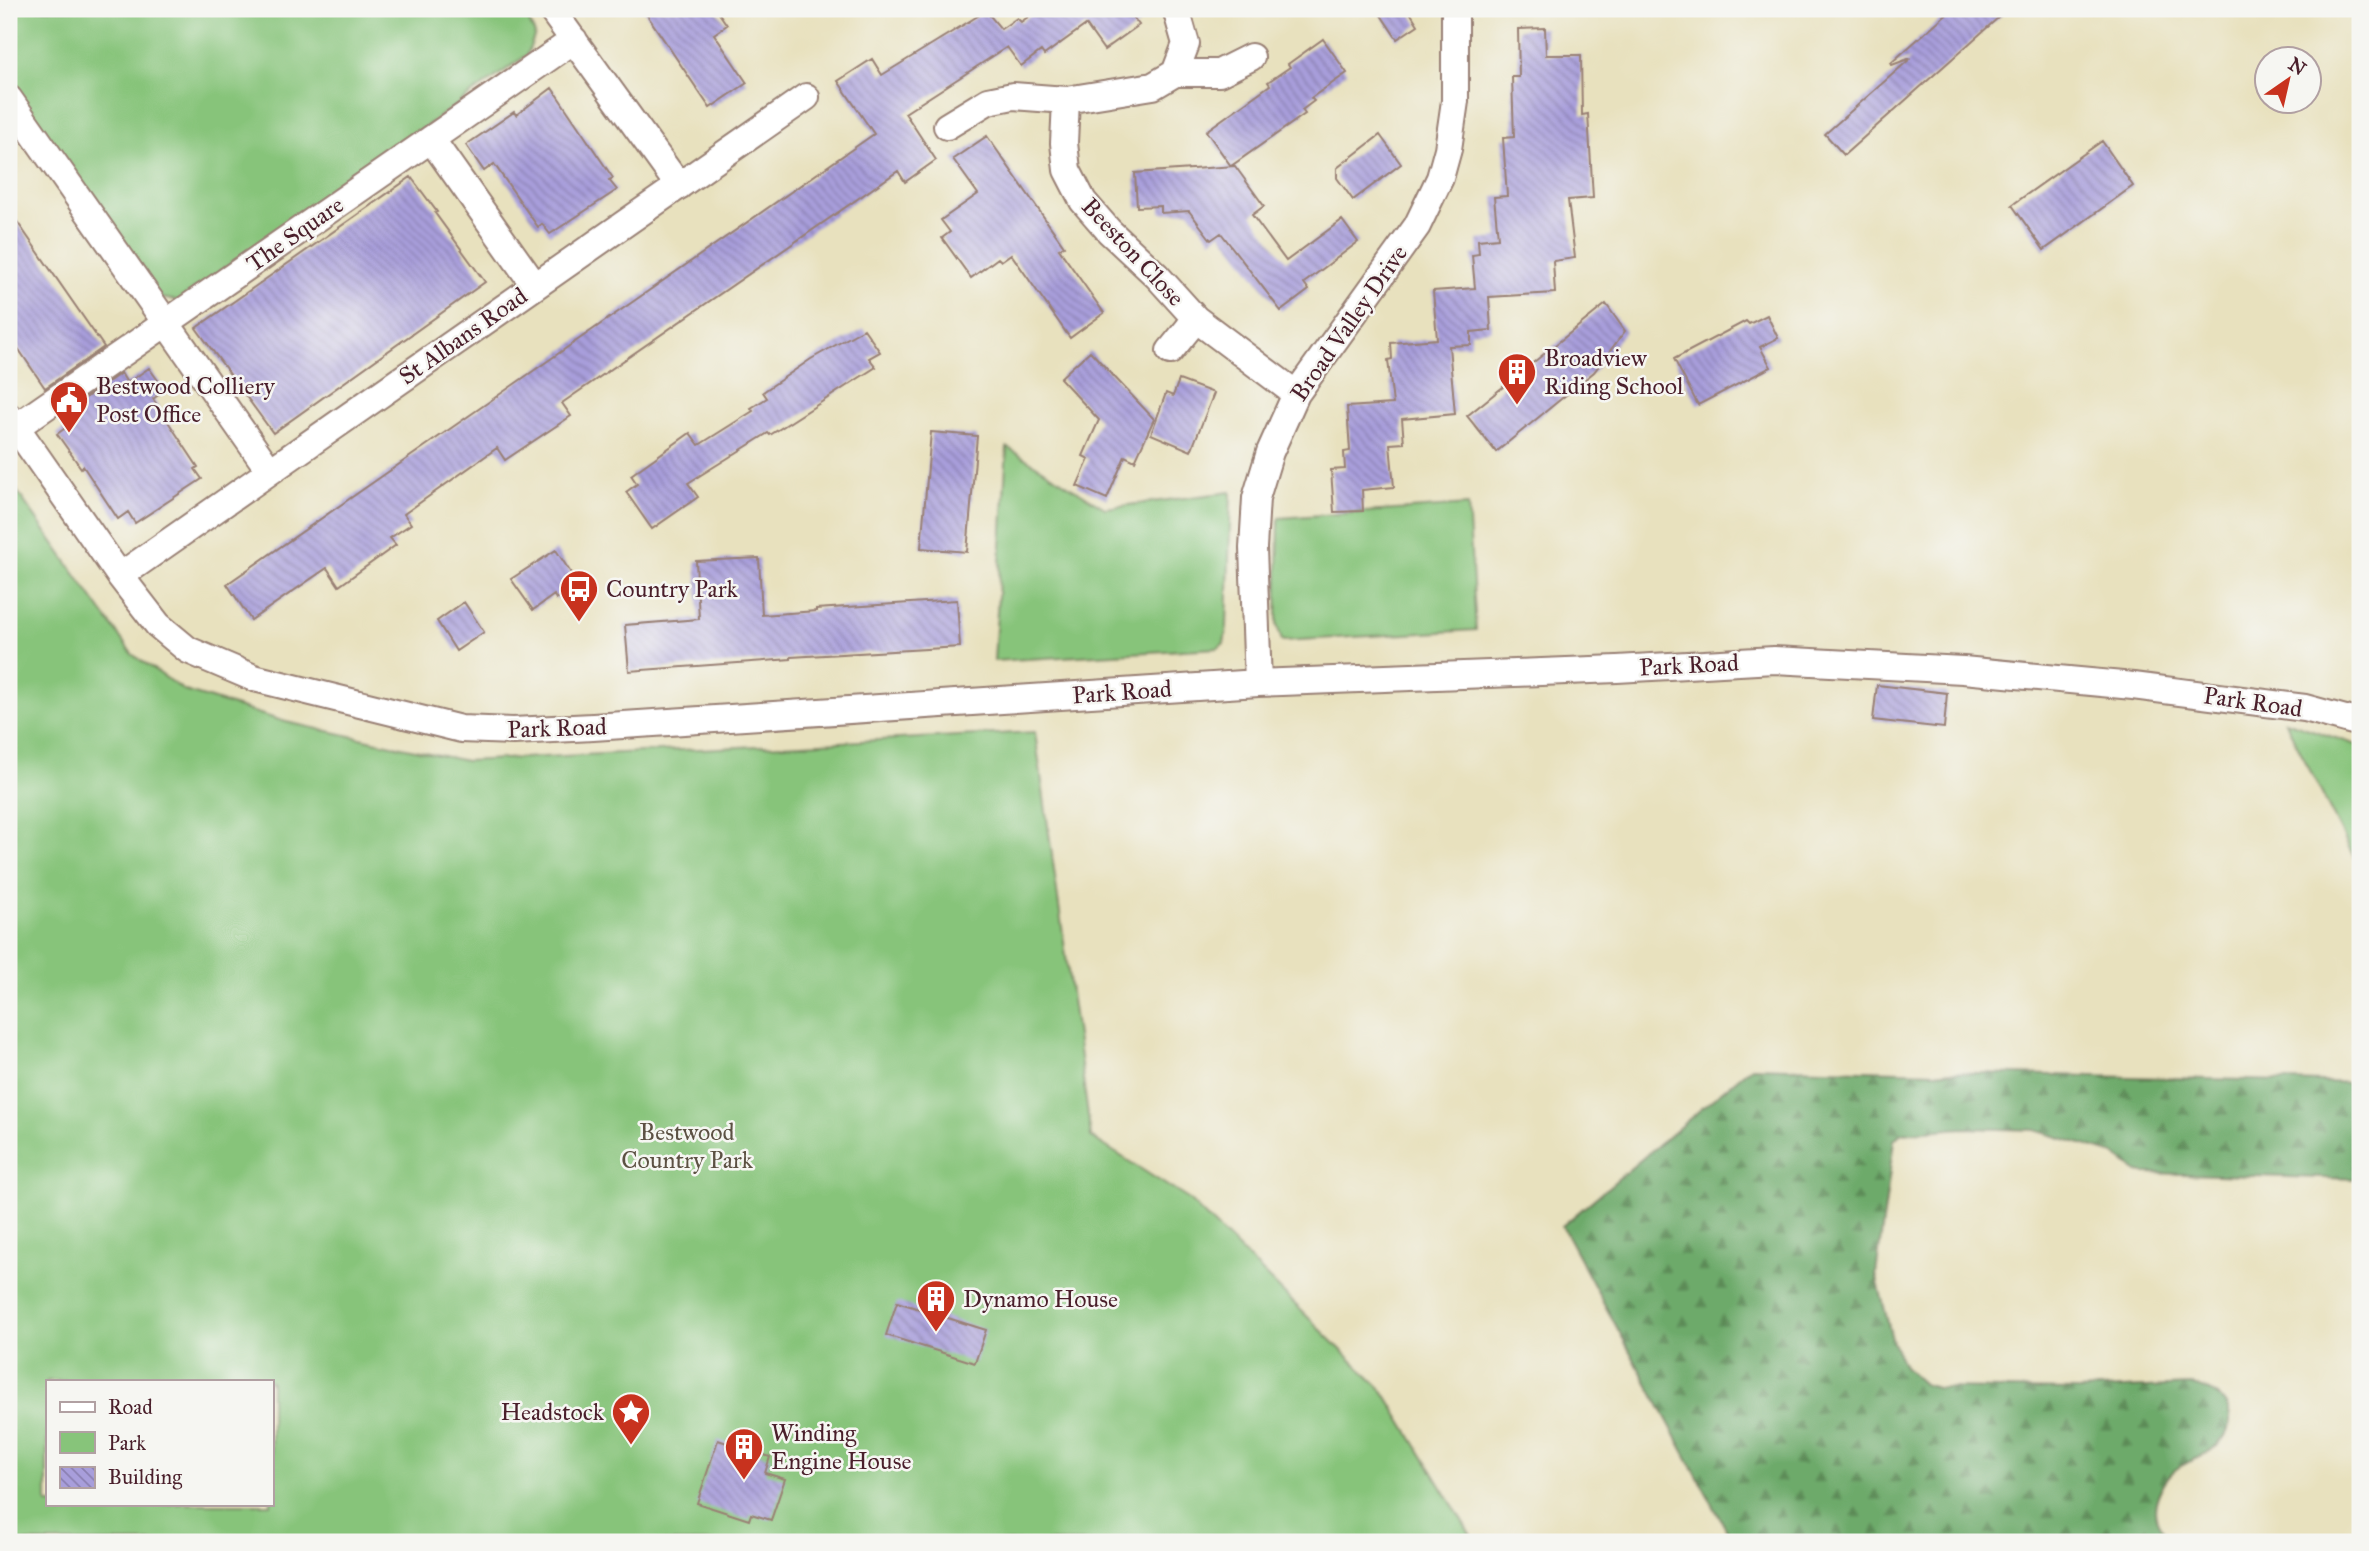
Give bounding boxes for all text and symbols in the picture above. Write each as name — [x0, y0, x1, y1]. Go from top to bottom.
north arrow — [2254, 46, 2324, 116]
text: N — [2284, 52, 2310, 80]
street label: The Square — [241, 190, 349, 278]
street label: Beeston Close — [1075, 192, 1191, 312]
street label: Broad Valley Drive — [1284, 239, 1414, 407]
street label: St Albans Road — [393, 281, 533, 391]
place label: Broadview Riding School — [1544, 343, 1684, 401]
building icon: Broadview Riding School — [1496, 351, 1538, 406]
place label: Bestwood Colliery Post Office — [96, 371, 275, 429]
public building icon: Bestwood Colliery Post Office — [48, 379, 90, 434]
bus stop icon: Country Park — [558, 568, 600, 623]
place label: Country Park — [606, 574, 738, 604]
street label: Park Road — [1638, 647, 1740, 683]
street label: Park Road — [1071, 674, 1173, 710]
street label: Park Road — [2202, 680, 2304, 724]
street label: Park Road — [507, 711, 607, 745]
park label: Bestwood Country Park — [621, 1117, 754, 1175]
building icon: Dynamo House — [915, 1278, 957, 1333]
place label: Dynamo House — [963, 1284, 1118, 1314]
legend — [46, 1380, 273, 1506]
place icon: Headstock — [610, 1391, 652, 1446]
text: Road — [108, 1394, 153, 1420]
place label: Headstock — [501, 1397, 605, 1427]
place label: Winding Engine House — [771, 1418, 911, 1476]
building icon: Winding Engine House — [723, 1426, 765, 1481]
text: Park — [108, 1430, 146, 1456]
text: Building — [108, 1464, 182, 1490]

